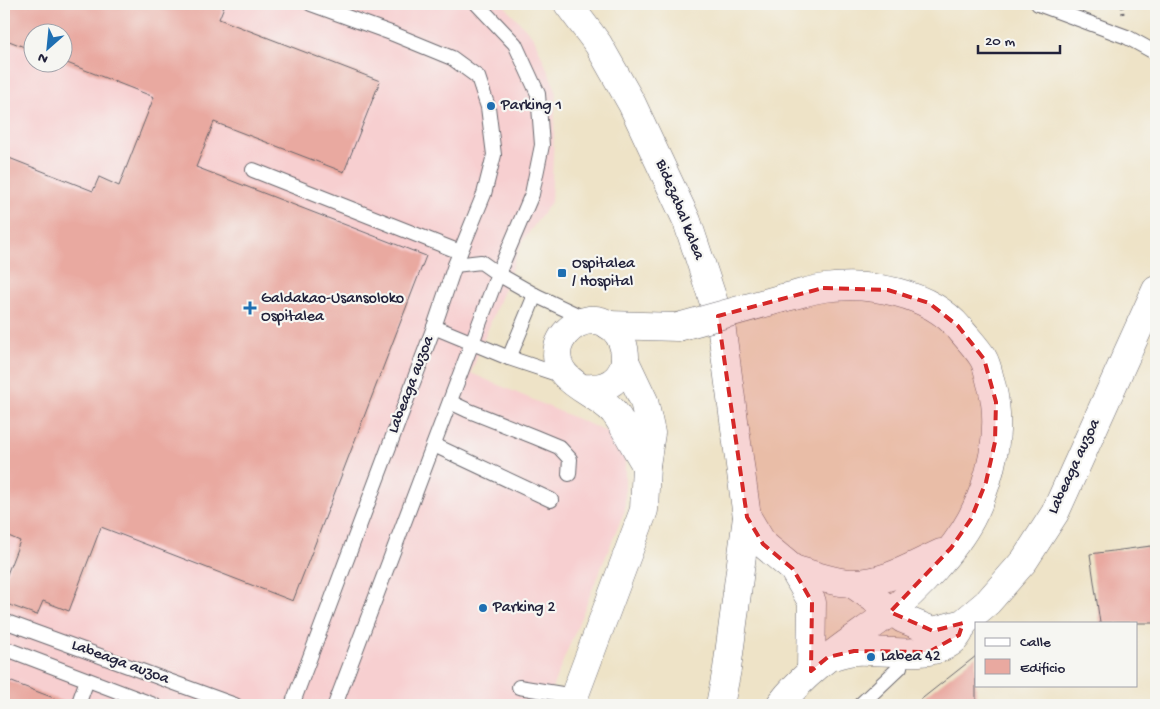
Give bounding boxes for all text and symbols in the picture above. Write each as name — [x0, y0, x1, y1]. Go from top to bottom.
north arrow — [22, 22, 72, 72]
scale bar — [978, 22, 1060, 54]
text: 20 m — [985, 33, 1015, 51]
text: N — [35, 48, 51, 67]
place label: Parking 1 — [500, 97, 562, 116]
marker: Parking 1 — [485, 100, 497, 112]
street label: Bidezabal kalea — [650, 156, 708, 264]
place label: Ospitalea / Hospital — [572, 255, 636, 292]
marker: Ospitalea / Hospital — [556, 267, 568, 279]
place label: Galdakao-Usansoloko Ospitalea — [261, 290, 404, 327]
marker: Galdakao-Usansoloko Ospitalea — [243, 301, 257, 315]
street label: Labeaga auzoa — [385, 333, 440, 436]
street label: Labeaga auzoa — [1045, 415, 1106, 518]
place label: Parking 2 — [492, 599, 555, 618]
marker: Parking 2 — [477, 602, 489, 614]
legend — [975, 622, 1138, 686]
text: Calle — [1020, 634, 1051, 652]
street label: Labeaga auzoa — [68, 637, 173, 690]
place label: Labea 42 — [881, 648, 941, 667]
marker: Labea 42 — [865, 651, 877, 663]
text: Edificio — [1020, 660, 1066, 678]

